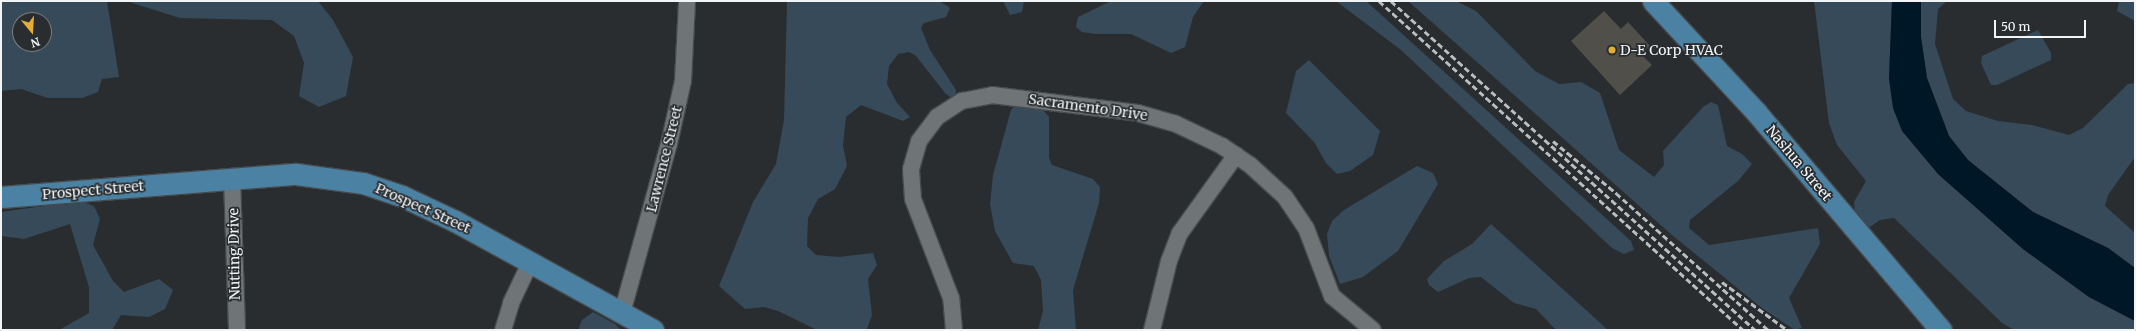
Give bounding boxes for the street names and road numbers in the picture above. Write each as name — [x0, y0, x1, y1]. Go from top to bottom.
street label: Sacramento Drive — [1027, 90, 1149, 124]
street label: Lawrence Street — [643, 104, 685, 214]
street label: Nashua Street — [1763, 122, 1835, 204]
street label: Prospect Street — [41, 177, 145, 203]
street label: Prospect Street — [373, 180, 473, 236]
street label: Nutting Drive — [225, 208, 243, 300]

